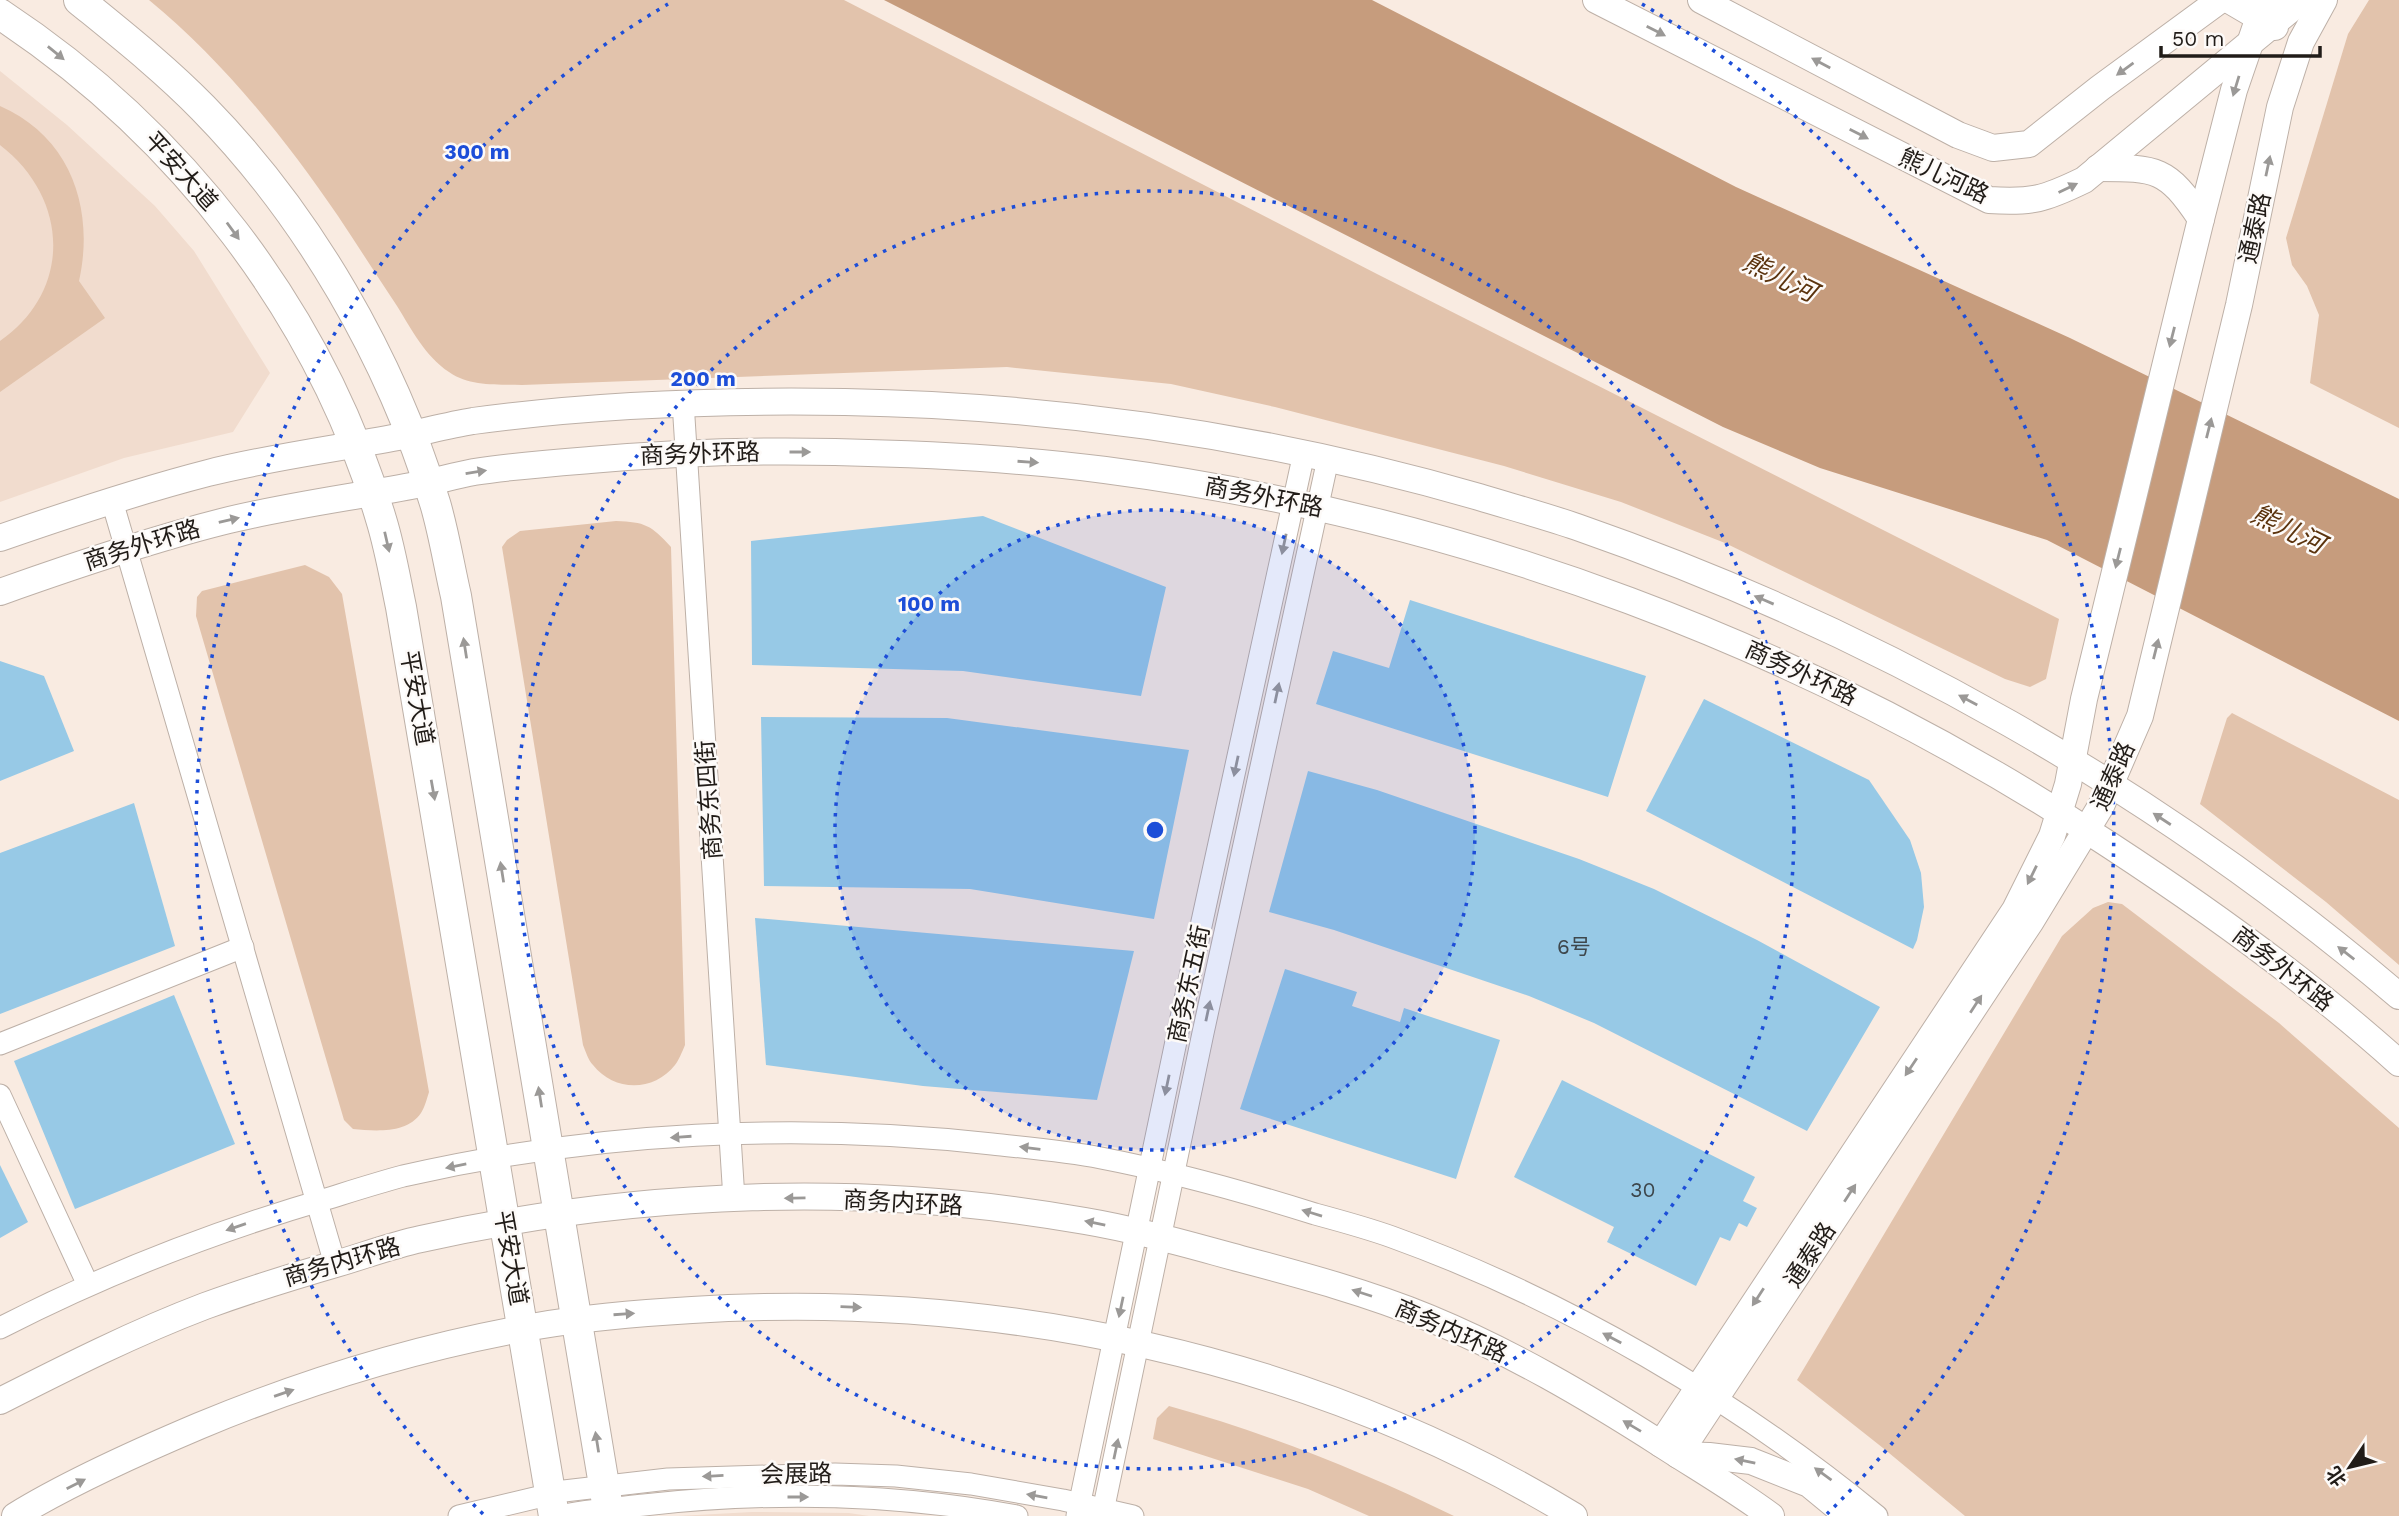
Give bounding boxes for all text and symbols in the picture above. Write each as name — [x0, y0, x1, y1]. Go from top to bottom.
scale bar — [2161, 14, 2320, 58]
one-way arrow — [1646, 25, 1666, 37]
text: 50 m — [2172, 26, 2224, 51]
one-way arrow — [47, 45, 64, 60]
one-way arrow — [1812, 57, 1831, 69]
one-way arrow — [2116, 62, 2134, 76]
one-way arrow — [2230, 76, 2241, 97]
street label: 平安大道 — [138, 126, 224, 216]
one-way arrow — [1849, 129, 1869, 140]
text: 300 m — [444, 139, 510, 164]
street label: 熊儿河路 — [1895, 143, 1993, 209]
one-way arrow — [2263, 155, 2274, 177]
one-way arrow — [2058, 182, 2078, 194]
street label: 通泰路 — [2234, 190, 2276, 266]
one-way arrow — [225, 222, 239, 240]
water label: 熊儿河 — [1738, 246, 1826, 310]
one-way arrow — [2166, 326, 2177, 348]
text: 200 m — [670, 366, 736, 391]
one-way arrow — [2204, 417, 2215, 439]
street label: 商务外环路 — [640, 438, 760, 470]
one-way arrow — [790, 446, 812, 457]
one-way arrow — [1017, 457, 1039, 468]
one-way arrow — [465, 466, 487, 477]
street label: 商务外环路 — [1202, 472, 1326, 522]
water label: 熊儿河 — [2246, 498, 2334, 562]
street label: 商务外环路 — [81, 514, 203, 576]
one-way arrow — [218, 514, 240, 525]
one-way arrow — [382, 532, 393, 554]
one-way arrow — [1279, 533, 1290, 555]
one-way arrow — [2112, 547, 2123, 569]
text: 100 m — [898, 591, 960, 616]
one-way arrow — [1753, 595, 1774, 606]
street label: 商务外环路 — [1741, 635, 1861, 711]
one-way arrow — [459, 637, 470, 659]
one-way arrow — [2151, 638, 2162, 660]
street label: 平安大道 — [395, 648, 439, 748]
one-way arrow — [1272, 682, 1283, 704]
one-way arrow — [1958, 695, 1978, 706]
street label: 通泰路 — [2086, 737, 2140, 815]
street label: 商务东四街 — [691, 739, 727, 861]
one-way arrow — [1231, 755, 1242, 777]
one-way arrow — [428, 779, 439, 801]
one-way arrow — [2153, 812, 2171, 826]
centre of rings — [1143, 818, 1167, 842]
one-way arrow — [496, 861, 507, 883]
one-way arrow — [2027, 865, 2038, 885]
street label: 商务外环路 — [2227, 921, 2339, 1017]
street label: 商务东五街 — [1163, 922, 1215, 1046]
house number: 6号 — [1557, 934, 1591, 959]
one-way arrow — [2337, 946, 2354, 961]
one-way arrow — [1969, 994, 1982, 1013]
one-way arrow — [1203, 1000, 1214, 1022]
one-way arrow — [1904, 1058, 1918, 1076]
one-way arrow — [1162, 1074, 1173, 1096]
one-way arrow — [534, 1086, 545, 1108]
one-way arrow — [670, 1132, 692, 1143]
one-way arrow — [1019, 1142, 1041, 1153]
one-way arrow — [445, 1160, 467, 1171]
house number: 30 — [1630, 1177, 1656, 1202]
one-way arrow — [1844, 1184, 1857, 1203]
street label: 商务内环路 — [842, 1186, 964, 1220]
one-way arrow — [784, 1192, 806, 1204]
one-way arrow — [1301, 1207, 1322, 1217]
street label: 平安大道 — [489, 1208, 533, 1308]
street label: 通泰路 — [1779, 1217, 1841, 1293]
one-way arrow — [1084, 1218, 1106, 1229]
one-way arrow — [226, 1221, 247, 1232]
street label: 商务内环路 — [280, 1232, 404, 1292]
one-way arrow — [1351, 1287, 1372, 1298]
one-way arrow — [1752, 1288, 1765, 1307]
street label: 商务内环路 — [1390, 1294, 1512, 1368]
one-way arrow — [1115, 1296, 1126, 1318]
one-way arrow — [841, 1302, 863, 1313]
one-way arrow — [613, 1308, 635, 1319]
one-way arrow — [1601, 1333, 1621, 1345]
one-way arrow — [274, 1387, 295, 1398]
one-way arrow — [1622, 1419, 1641, 1432]
one-way arrow — [591, 1431, 602, 1453]
north arrow — [2315, 1432, 2385, 1502]
one-way arrow — [1111, 1438, 1122, 1460]
one-way arrow — [1734, 1456, 1756, 1467]
street label: 会展路 — [760, 1459, 832, 1489]
text: 北 — [2322, 1462, 2351, 1491]
one-way arrow — [1814, 1467, 1833, 1481]
one-way arrow — [702, 1471, 724, 1482]
one-way arrow — [66, 1479, 86, 1490]
one-way arrow — [1026, 1490, 1048, 1501]
one-way arrow — [787, 1491, 809, 1503]

